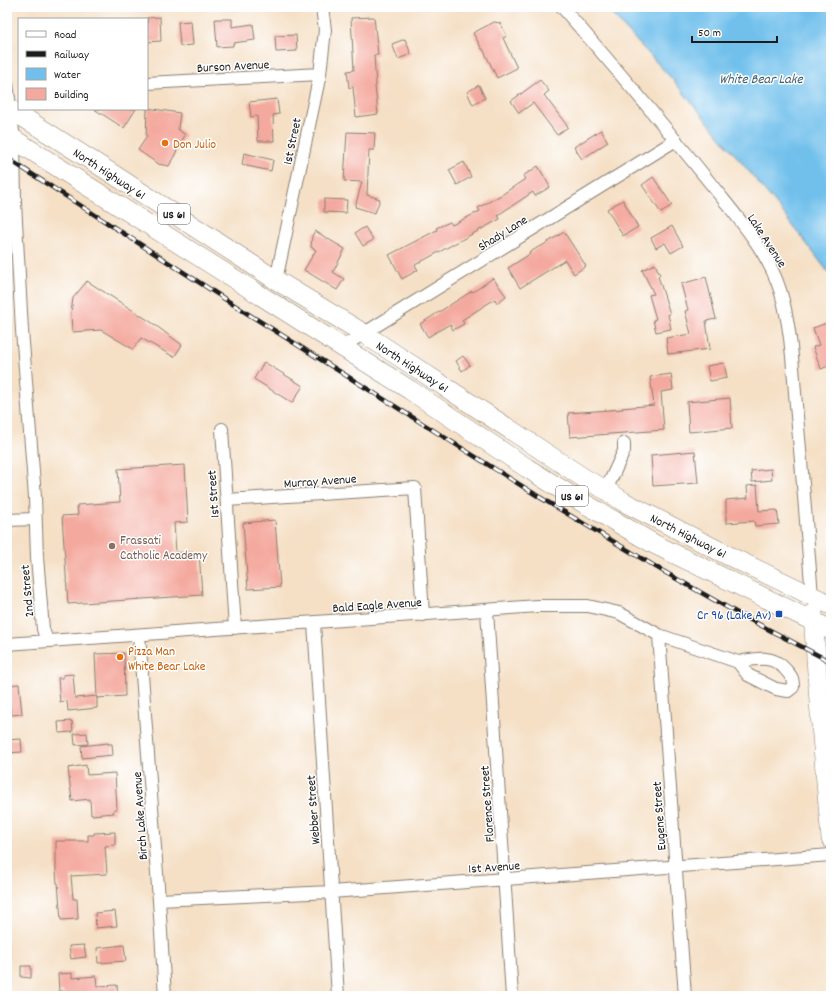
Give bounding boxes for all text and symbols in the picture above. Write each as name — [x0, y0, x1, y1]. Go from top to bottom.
legend — [18, 18, 148, 110]
scale bar — [692, 18, 777, 44]
text: 50 m — [698, 25, 721, 42]
text: Road — [54, 27, 76, 44]
text: Railway — [54, 47, 90, 64]
street label: Burson Avenue — [196, 56, 270, 79]
text: Water — [54, 67, 81, 84]
water label: White Bear Lake — [719, 70, 804, 90]
text: Building — [54, 87, 89, 104]
street label: 1st Street — [279, 116, 308, 167]
place label: Don Julio — [173, 136, 216, 155]
marker: Don Julio — [160, 138, 170, 148]
street label: North Highway 61 — [69, 144, 149, 206]
road number: US 61 — [158, 204, 190, 224]
street label: Shady Lane — [475, 211, 532, 257]
street label: Lake Avenue — [741, 211, 791, 272]
street label: North Highway 61 — [372, 337, 452, 399]
street label: 1st Street — [203, 469, 226, 518]
street label: Murray Avenue — [283, 470, 357, 495]
road number: US 61 — [556, 486, 588, 506]
street label: North Highway 61 — [646, 510, 729, 565]
place label: Frassati Catholic Academy — [120, 532, 208, 566]
marker: Frassati Catholic Academy — [107, 541, 117, 551]
street label: 2nd Street — [17, 564, 40, 618]
street label: Bald Eagle Avenue — [332, 594, 423, 619]
place label: Cr 96 (Lake Av) — [697, 607, 771, 626]
marker: Cr 96 (Lake Av) — [774, 609, 784, 619]
place label: Pizza Man White Bear Lake — [128, 643, 206, 677]
marker: Pizza Man White Bear Lake — [115, 652, 125, 662]
street label: Florence Street — [476, 765, 501, 843]
street label: Birch Lake Avenue — [129, 771, 154, 861]
street label: Webber Street — [303, 774, 326, 845]
street label: Eugene Street — [649, 780, 672, 851]
street label: 1st Avenue — [468, 857, 521, 880]

